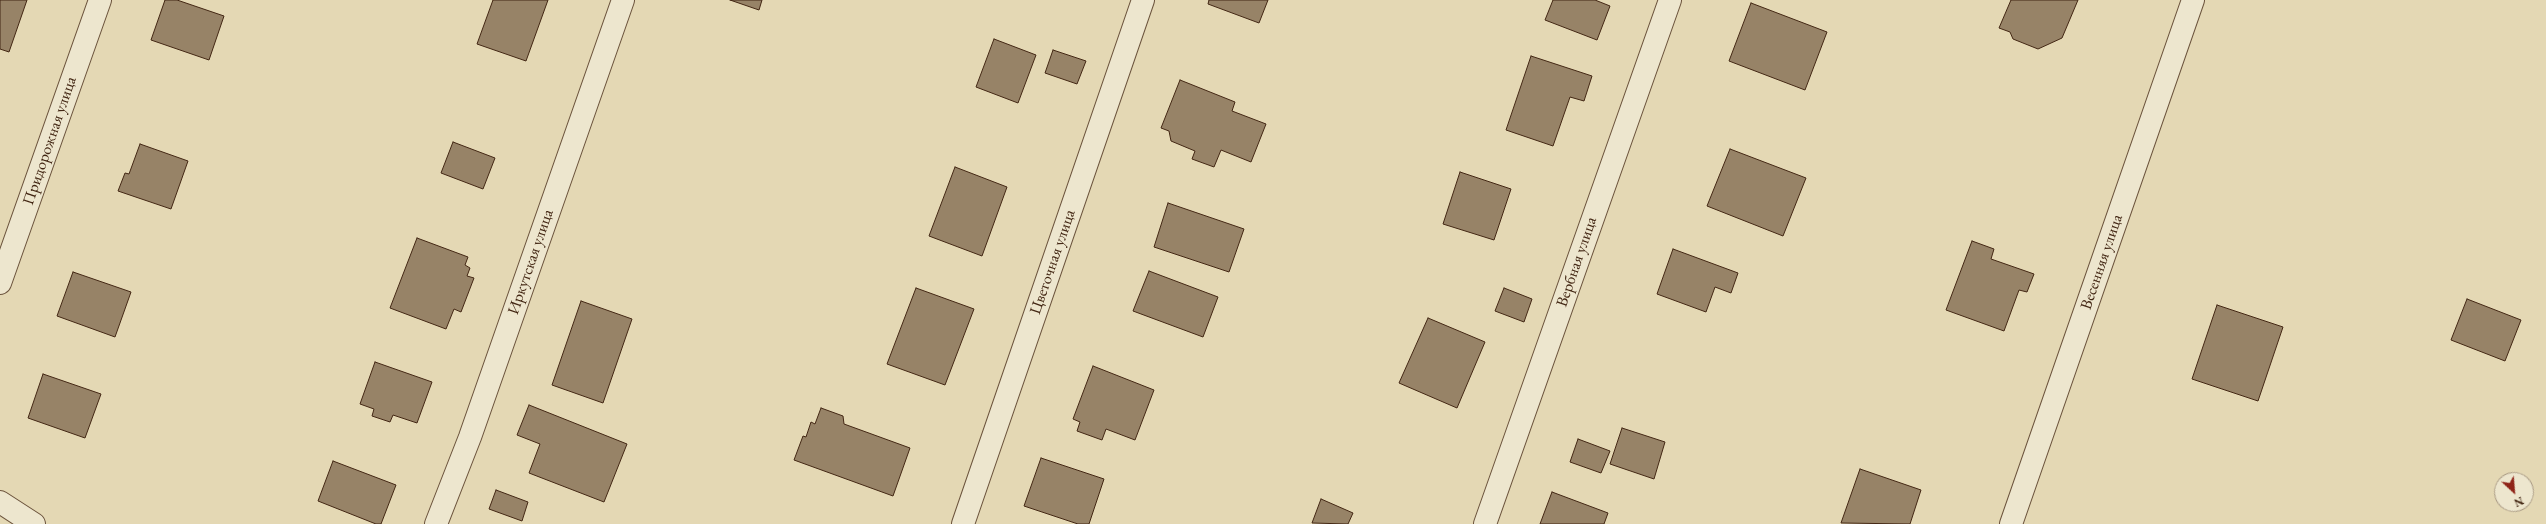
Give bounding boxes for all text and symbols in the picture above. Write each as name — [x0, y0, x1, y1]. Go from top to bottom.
street label: Придорожная улица — [19, 74, 81, 208]
street label: Иркутская улица — [504, 207, 558, 317]
street label: Цветочная улица — [1026, 207, 1080, 317]
street label: Весенняя улица — [2077, 212, 2127, 312]
street label: Вербная улица — [1553, 214, 1601, 310]
north arrow — [2494, 472, 2534, 512]
text: N — [2512, 494, 2526, 510]

